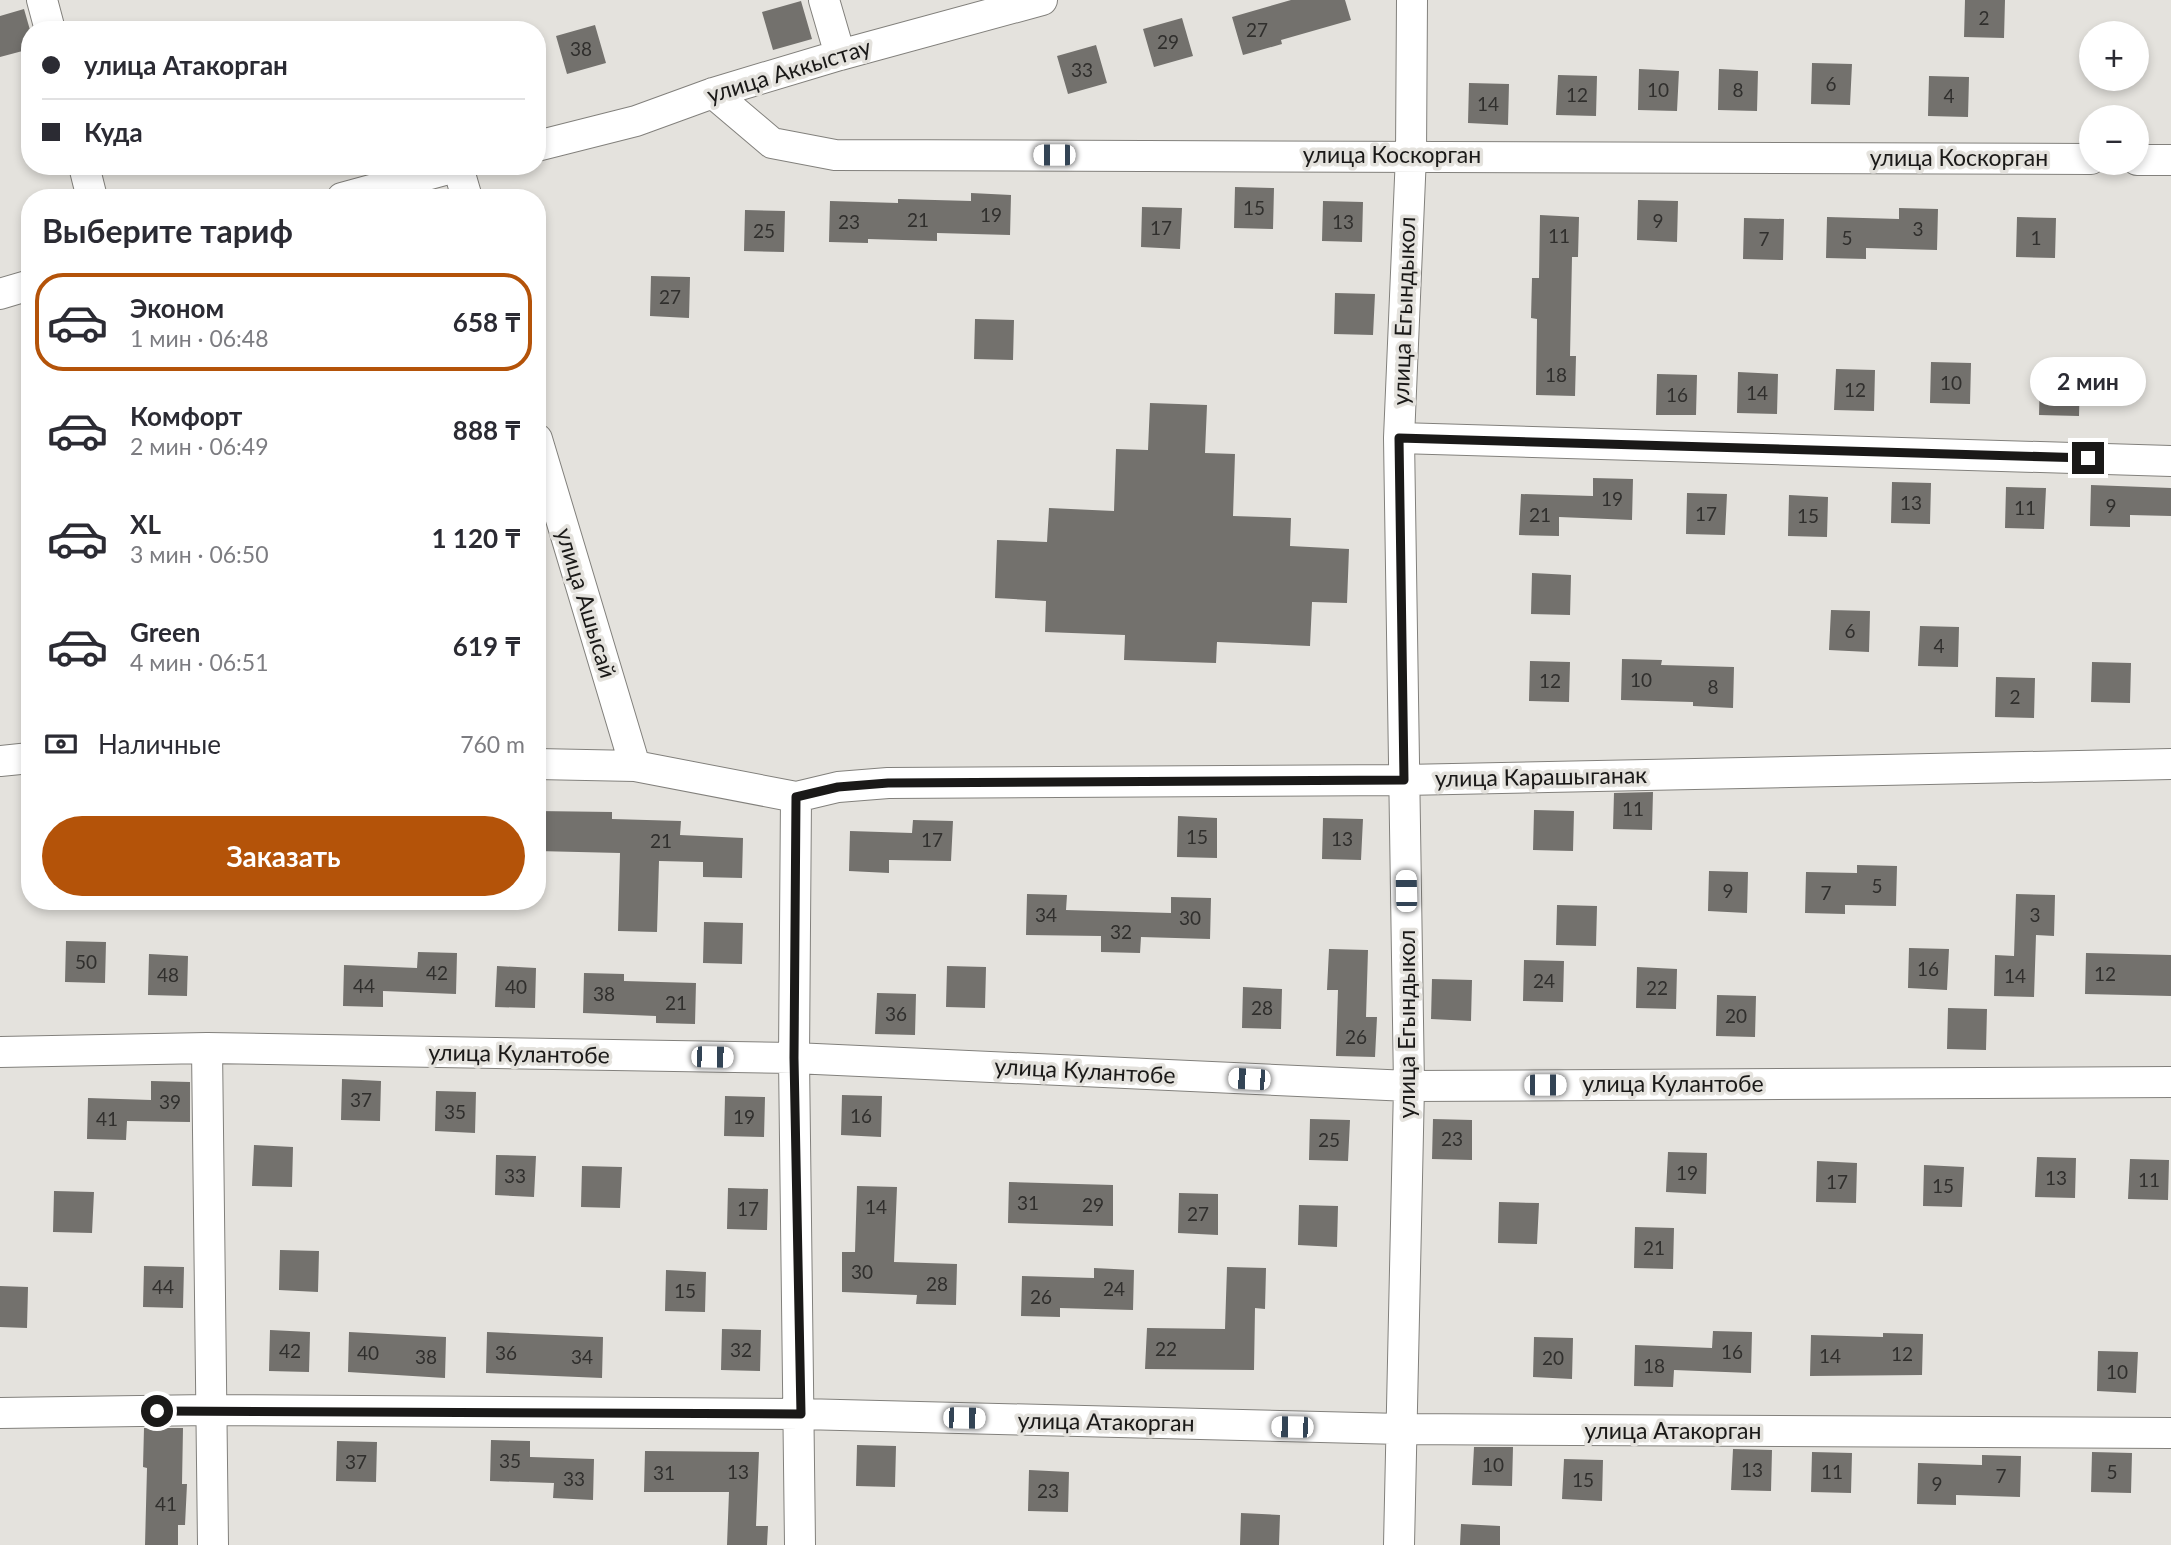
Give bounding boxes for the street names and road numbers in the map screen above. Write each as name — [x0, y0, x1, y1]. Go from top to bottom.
street label: улица Аккыстау — [703, 32, 874, 108]
street label: улица Коскорган — [1303, 140, 1481, 168]
street label: улица Коскорган — [1870, 143, 2048, 171]
street label: улица Егындыкол — [1386, 216, 1420, 406]
street label: улица Ашысай — [551, 524, 623, 681]
street label: улица Карашыганак — [1435, 760, 1647, 792]
street label: улица Егындыкол — [1392, 929, 1420, 1119]
street label: улица Кулантобе — [428, 1037, 610, 1069]
street label: улица Кулантобе — [994, 1051, 1176, 1089]
street label: улица Кулантобе — [1582, 1069, 1764, 1097]
street label: улица Атакорган — [1017, 1405, 1195, 1437]
street label: улица Атакорган — [1585, 1416, 1761, 1444]

